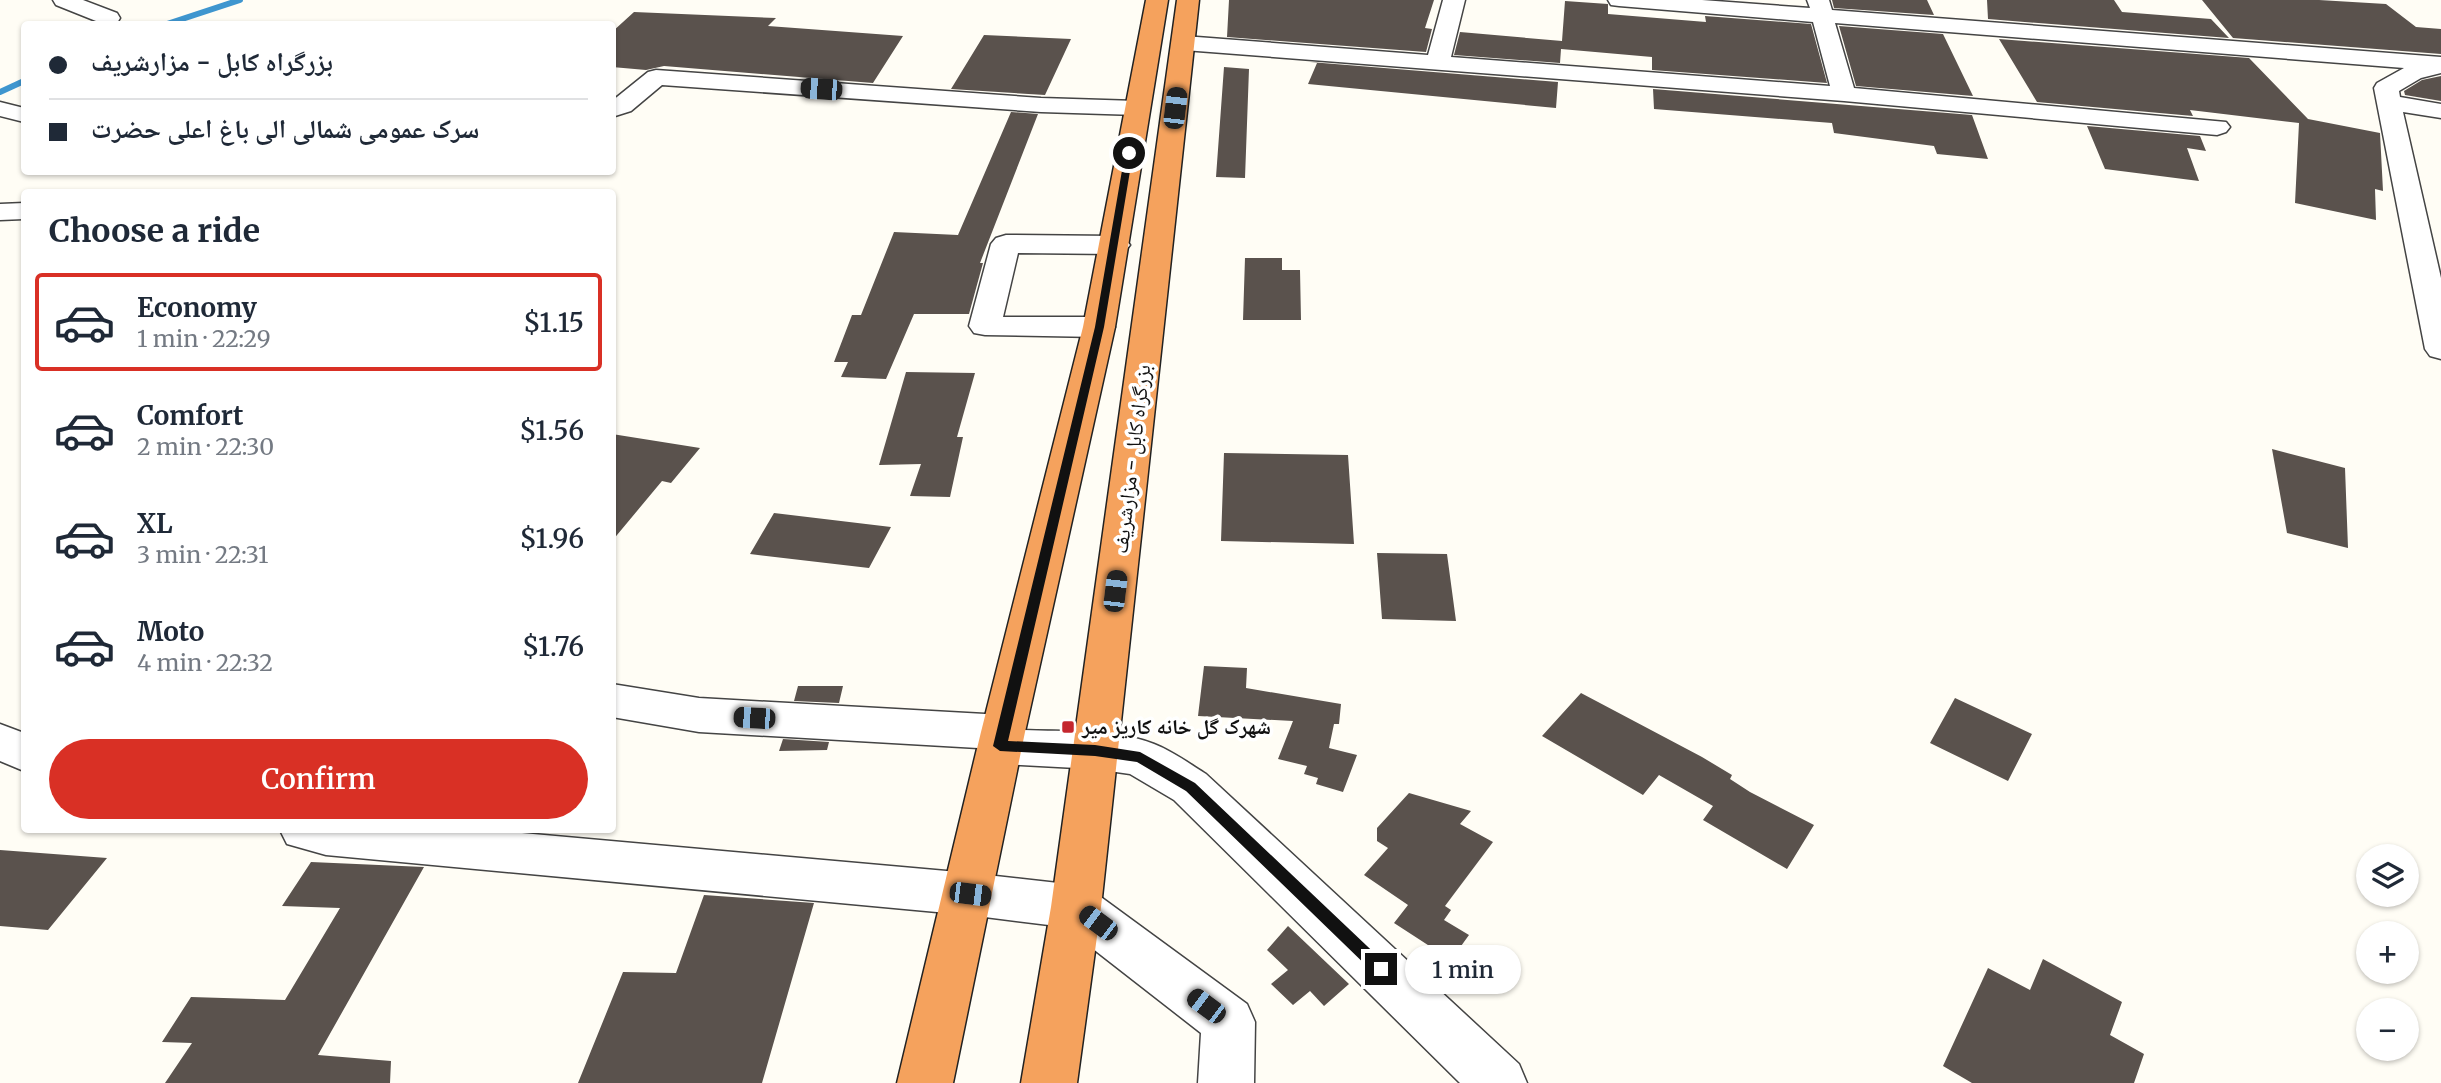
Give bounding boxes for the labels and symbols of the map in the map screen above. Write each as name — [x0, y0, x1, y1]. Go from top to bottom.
car — [800, 77, 843, 101]
car — [1163, 86, 1188, 130]
route start — [1113, 137, 1145, 169]
street label: بزرگراه کابل - مزارشریف — [1107, 363, 1156, 555]
car — [1103, 569, 1128, 613]
car — [733, 706, 776, 730]
place label: شهرک گل خانه کاریز میر — [1081, 713, 1271, 740]
marker: شهرک گل خانه کاریز میر — [1060, 719, 1076, 735]
car — [948, 881, 993, 907]
car — [1075, 902, 1122, 944]
callout: 1 min — [1406, 944, 1521, 993]
route end — [1365, 953, 1397, 985]
car — [1183, 985, 1230, 1027]

